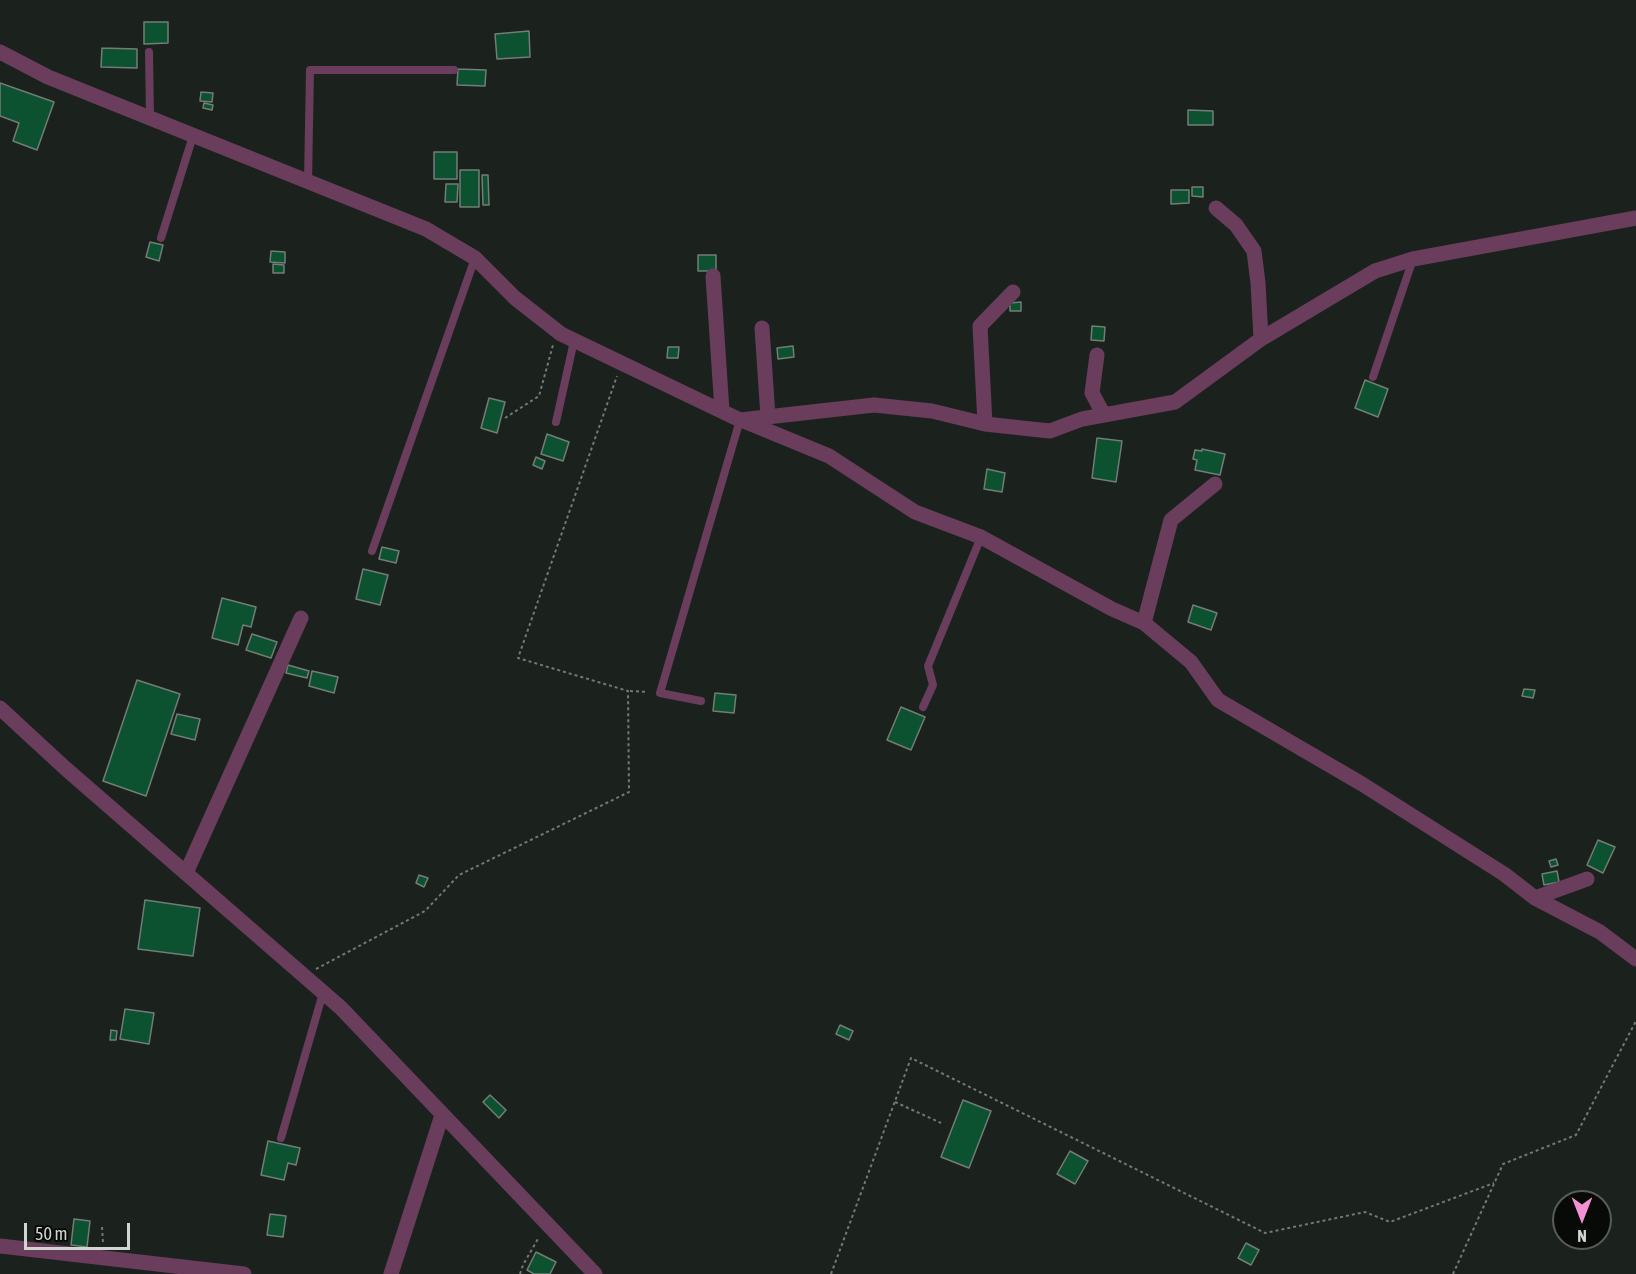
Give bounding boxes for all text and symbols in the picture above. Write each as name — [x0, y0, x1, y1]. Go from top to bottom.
north arrow — [1552, 1190, 1612, 1250]
scale bar — [27, 1211, 134, 1249]
text: 50 m — [35, 1223, 67, 1244]
text: N — [1577, 1227, 1587, 1245]

